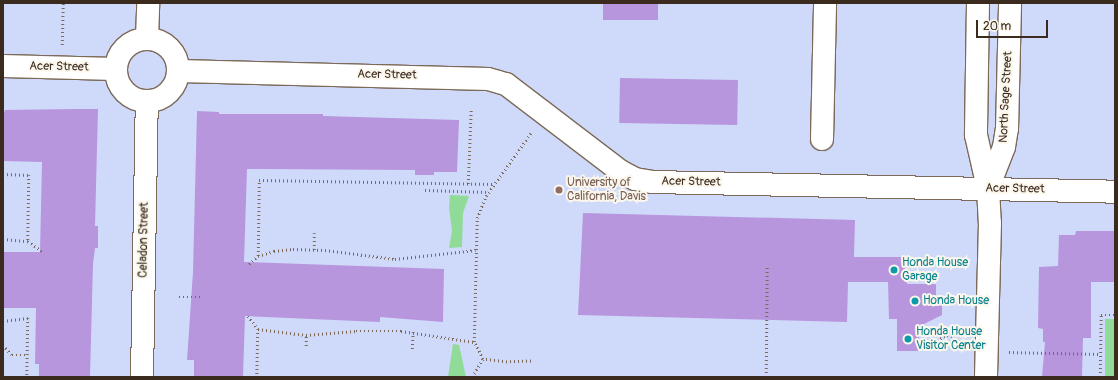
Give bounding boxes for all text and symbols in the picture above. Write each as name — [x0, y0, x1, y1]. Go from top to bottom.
scale bar — [978, 12, 1050, 38]
text: 20 m — [983, 19, 1011, 34]
street label: North Sage Street — [996, 51, 1016, 143]
street label: Acer Street — [29, 59, 89, 75]
street label: Acer Street — [357, 67, 417, 83]
street label: Acer Street — [661, 174, 721, 190]
place label: University of California, Davis — [567, 176, 646, 204]
street label: Acer Street — [985, 181, 1045, 197]
marker: University of California, Davis — [554, 185, 564, 195]
street label: Celadon Street — [136, 202, 152, 278]
place label: Honda House Garage — [902, 256, 968, 284]
marker: Honda House Garage — [889, 265, 899, 275]
place label: Honda House — [923, 294, 989, 308]
marker: Honda House — [910, 296, 920, 306]
place label: Honda House Visitor Center — [916, 325, 986, 353]
marker: Honda House Visitor Center — [903, 334, 913, 344]

